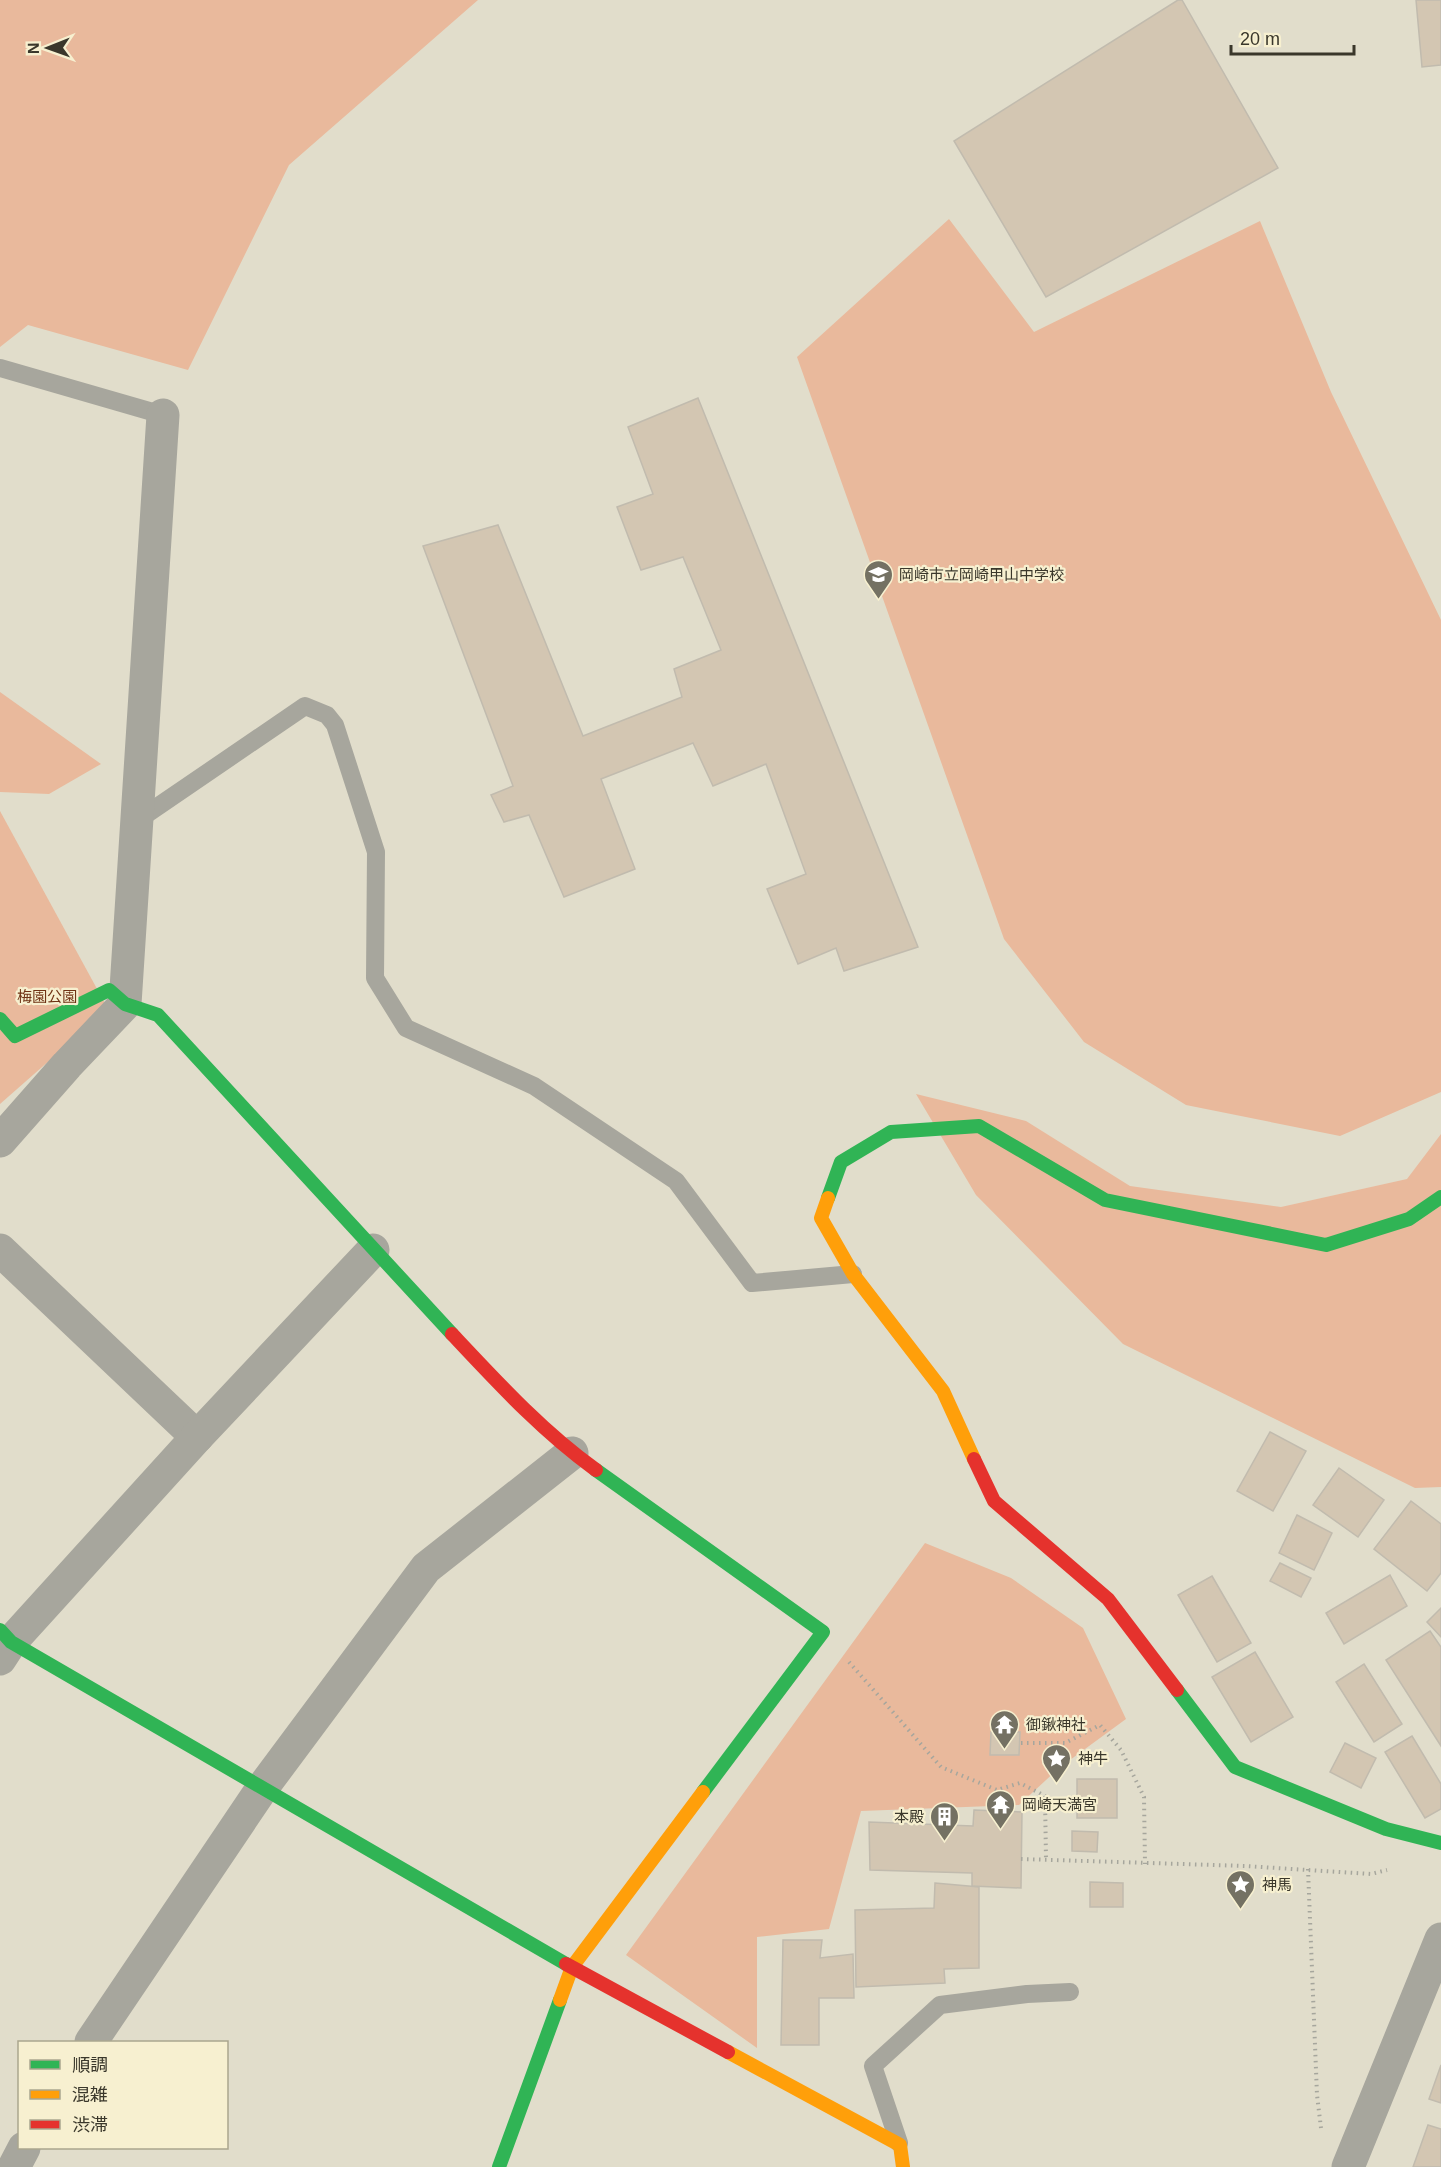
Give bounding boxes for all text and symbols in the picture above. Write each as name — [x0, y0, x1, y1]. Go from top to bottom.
north arrow — [18, 18, 78, 78]
scale bar — [1231, 18, 1354, 56]
text: 20 m — [1240, 29, 1280, 49]
text: N — [25, 42, 42, 54]
school or university icon: 岡崎市立岡崎甲山中学校 — [862, 558, 894, 600]
place label: 岡崎市立岡崎甲山中学校 — [899, 566, 1064, 583]
park label: 梅園公園 — [17, 988, 77, 1005]
temple icon: 御鍬神社 — [989, 1708, 1021, 1750]
place label: 御鍬神社 — [1026, 1716, 1086, 1733]
place icon: 神牛 — [1041, 1742, 1073, 1784]
place label: 神牛 — [1078, 1750, 1108, 1767]
temple icon: 岡崎天満宮 — [985, 1788, 1017, 1830]
place label: 岡崎天満宮 — [1022, 1796, 1097, 1813]
building icon: 本殿 — [929, 1800, 961, 1842]
place label: 本殿 — [894, 1808, 924, 1825]
place icon: 神馬 — [1225, 1868, 1257, 1910]
place label: 神馬 — [1262, 1876, 1292, 1893]
legend — [18, 2041, 228, 2149]
text: 順調 — [72, 2055, 108, 2075]
text: 混雑 — [72, 2085, 108, 2105]
text: 渋滞 — [72, 2115, 108, 2135]

